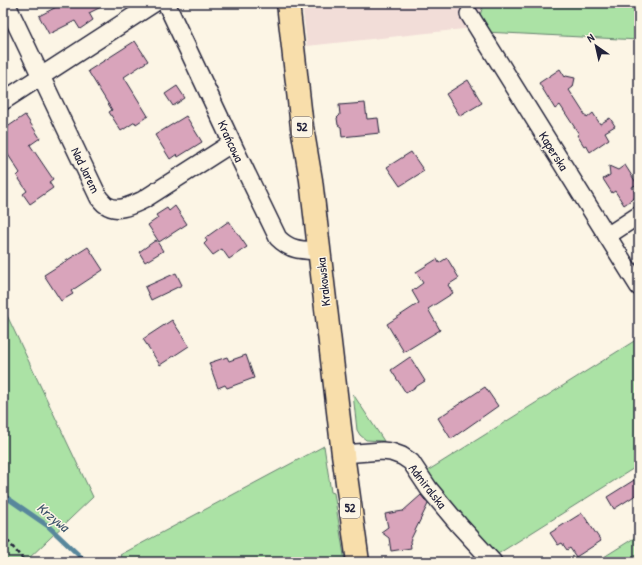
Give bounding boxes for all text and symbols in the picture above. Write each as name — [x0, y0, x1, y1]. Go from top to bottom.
north arrow — [576, 26, 616, 66]
text: N — [584, 30, 597, 45]
street label: Krańcowa — [214, 117, 248, 165]
road number: 52 — [292, 117, 312, 137]
street label: Kaperska — [535, 128, 573, 174]
street label: Nad Jarem — [67, 144, 105, 196]
street label: Krakowska — [311, 257, 335, 307]
street label: Admiralska — [405, 460, 451, 512]
water label: Krzywa — [32, 498, 75, 537]
road number: 52 — [340, 498, 360, 518]

